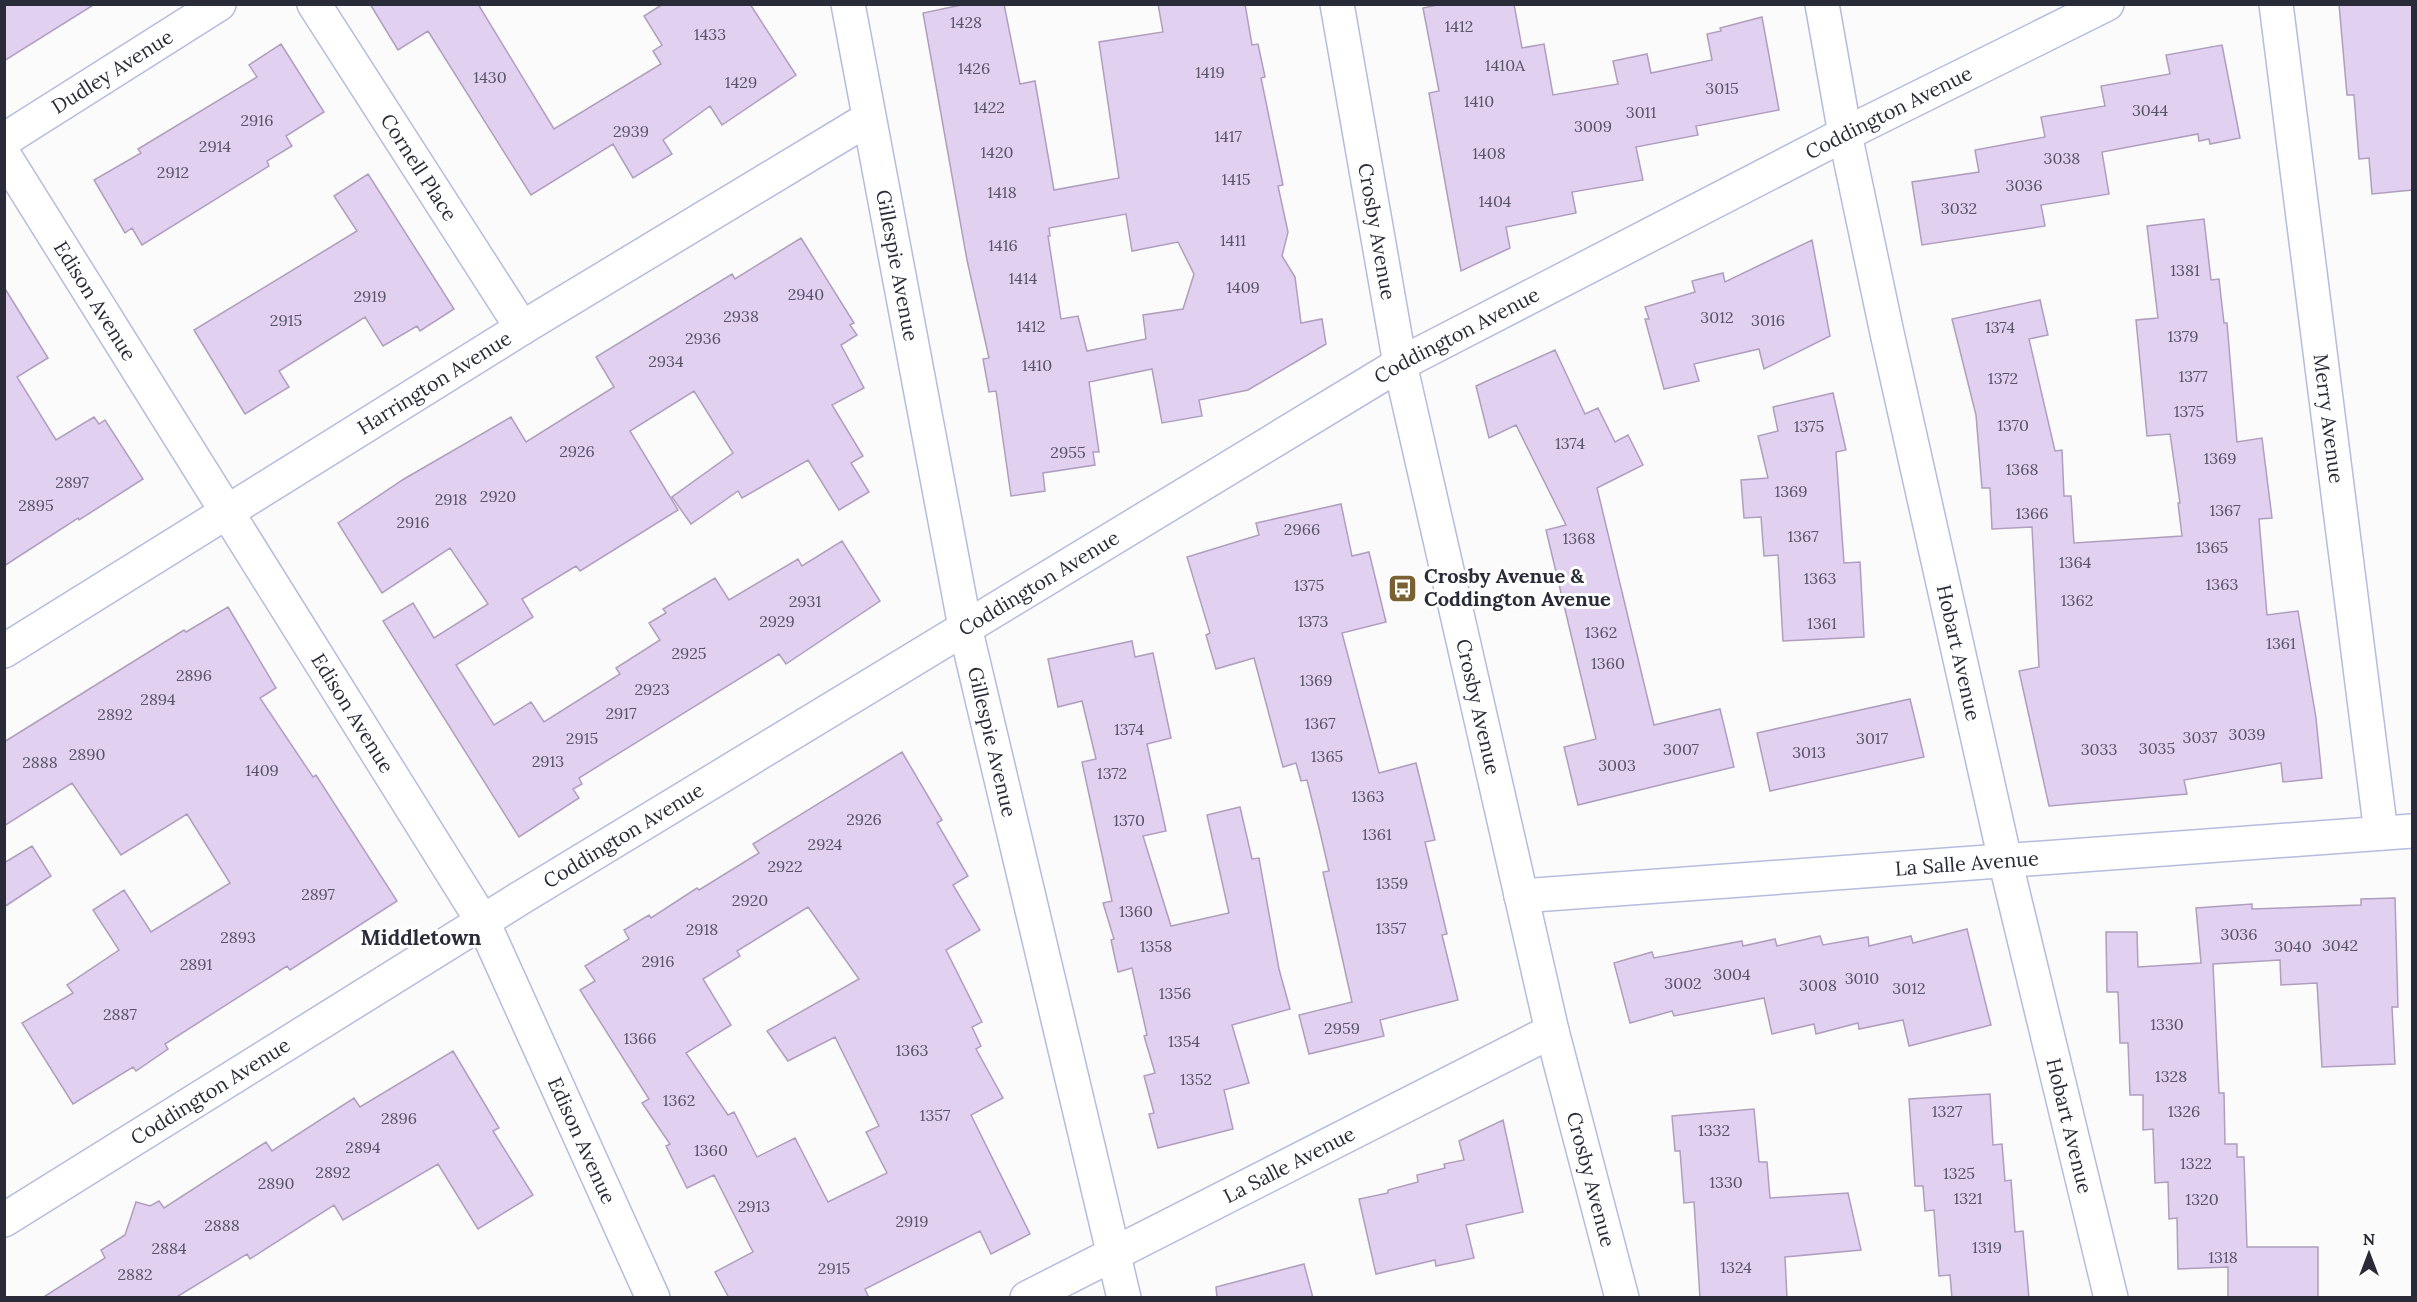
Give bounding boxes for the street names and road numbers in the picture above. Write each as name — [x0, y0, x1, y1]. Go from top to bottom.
street label: Dudley Avenue — [47, 23, 177, 119]
street label: Coddington Avenue — [1801, 60, 1976, 164]
street label: Cornell Place — [376, 109, 463, 225]
street label: Crosby Avenue — [1353, 161, 1402, 302]
street label: Gillespie Avenue — [871, 188, 924, 343]
street label: Edison Avenue — [49, 236, 142, 365]
street label: Coddington Avenue — [1369, 281, 1543, 389]
street label: Harrington Avenue — [352, 325, 516, 440]
street label: Merry Avenue — [2308, 352, 2350, 485]
street label: Coddington Avenue — [954, 525, 1123, 641]
street label: Hobart Avenue — [1932, 582, 1986, 723]
street label: Crosby Avenue — [1451, 636, 1506, 777]
street label: Edison Avenue — [306, 648, 400, 777]
street label: Gillespie Avenue — [963, 664, 1023, 820]
street label: Coddington Avenue — [538, 777, 708, 893]
street label: La Salle Avenue — [1894, 845, 2040, 881]
street label: Coddington Avenue — [126, 1032, 294, 1150]
street label: Hobart Avenue — [2041, 1055, 2098, 1196]
street label: Edison Avenue — [543, 1073, 622, 1208]
street label: Crosby Avenue — [1562, 1109, 1621, 1250]
street label: La Salle Avenue — [1219, 1120, 1359, 1208]

